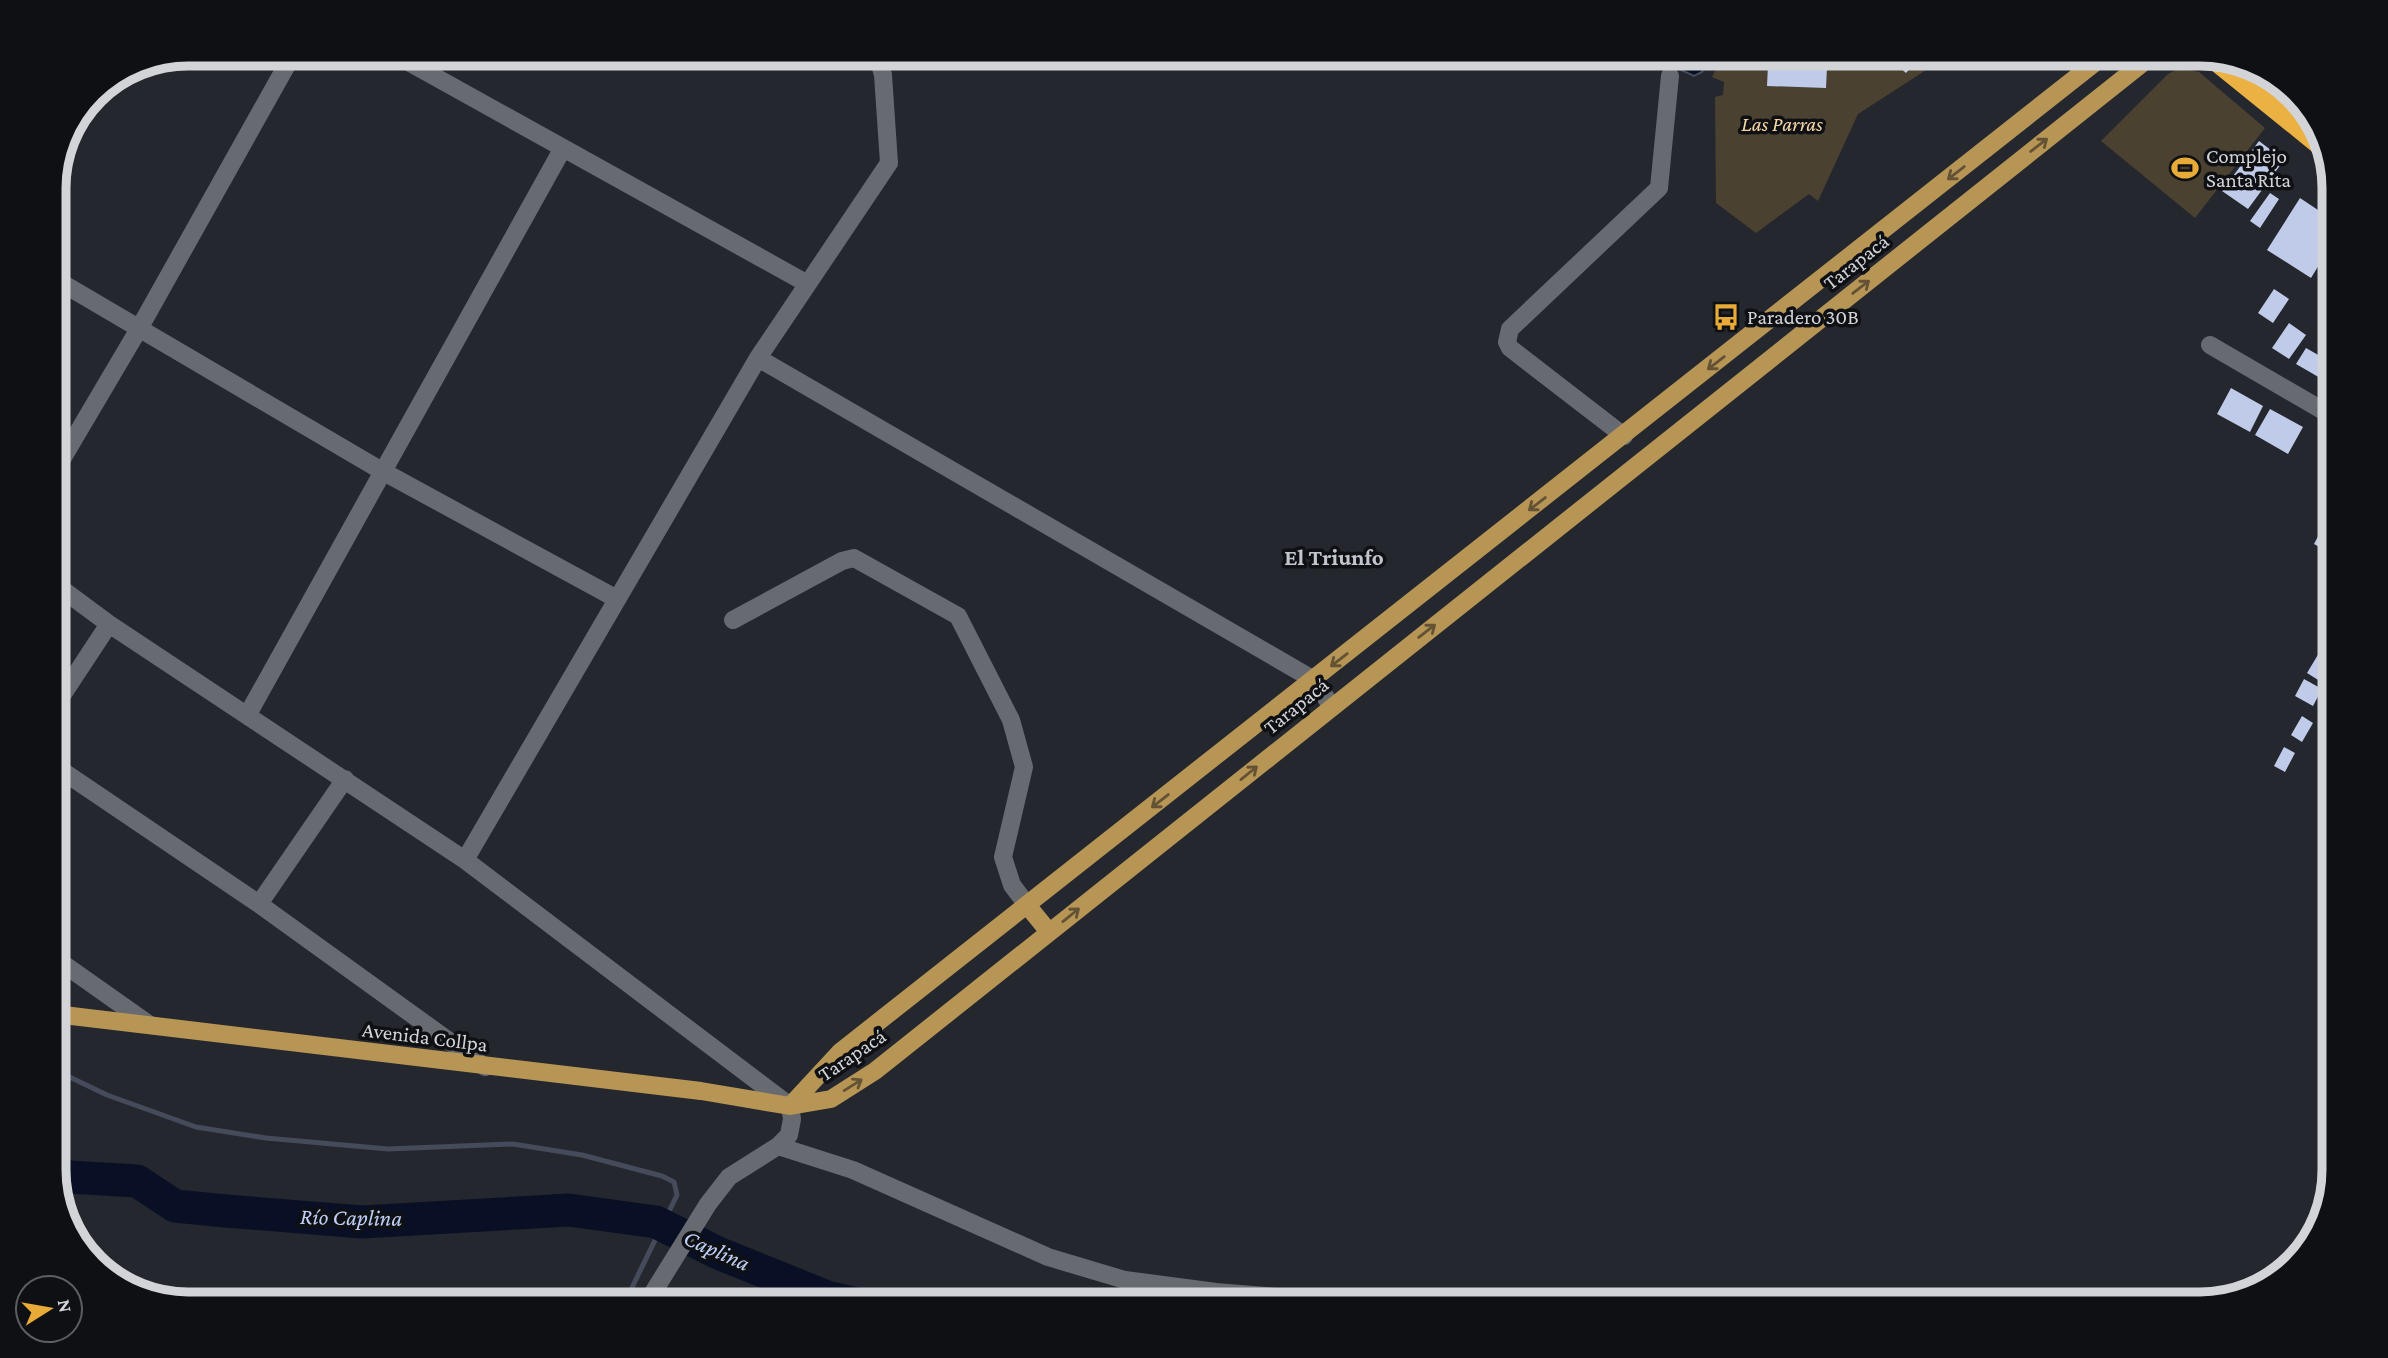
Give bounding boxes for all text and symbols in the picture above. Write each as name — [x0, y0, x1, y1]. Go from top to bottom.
park label: Las Parras — [1741, 112, 1823, 136]
one-way arrow — [2030, 138, 2048, 153]
place label: Complejo Santa Rita — [2206, 144, 2291, 192]
sports icon: Complejo Santa Rita — [2170, 153, 2200, 183]
one-way arrow — [1948, 165, 1966, 180]
street label: Tarapacá — [1819, 229, 1894, 295]
one-way arrow — [1851, 279, 1870, 294]
bus stop icon: Paradero 30B — [1711, 302, 1741, 332]
place label: Paradero 30B — [1747, 305, 1859, 329]
one-way arrow — [1707, 356, 1725, 371]
one-way arrow — [1528, 497, 1547, 512]
district label: El Triunfo — [1284, 544, 1384, 570]
one-way arrow — [1417, 624, 1436, 639]
one-way arrow — [1331, 653, 1349, 668]
street label: Tarapacá — [1259, 672, 1333, 739]
one-way arrow — [1239, 765, 1257, 781]
one-way arrow — [1152, 793, 1170, 808]
one-way arrow — [1061, 907, 1080, 922]
street label: Avenida Collpa — [361, 1017, 489, 1057]
street label: Tarapacá — [814, 1024, 891, 1086]
one-way arrow — [843, 1078, 863, 1092]
water label: Río Caplina — [300, 1203, 403, 1231]
water label: Caplina — [680, 1224, 754, 1276]
north arrow — [14, 1274, 84, 1344]
text: N — [54, 1297, 77, 1314]

